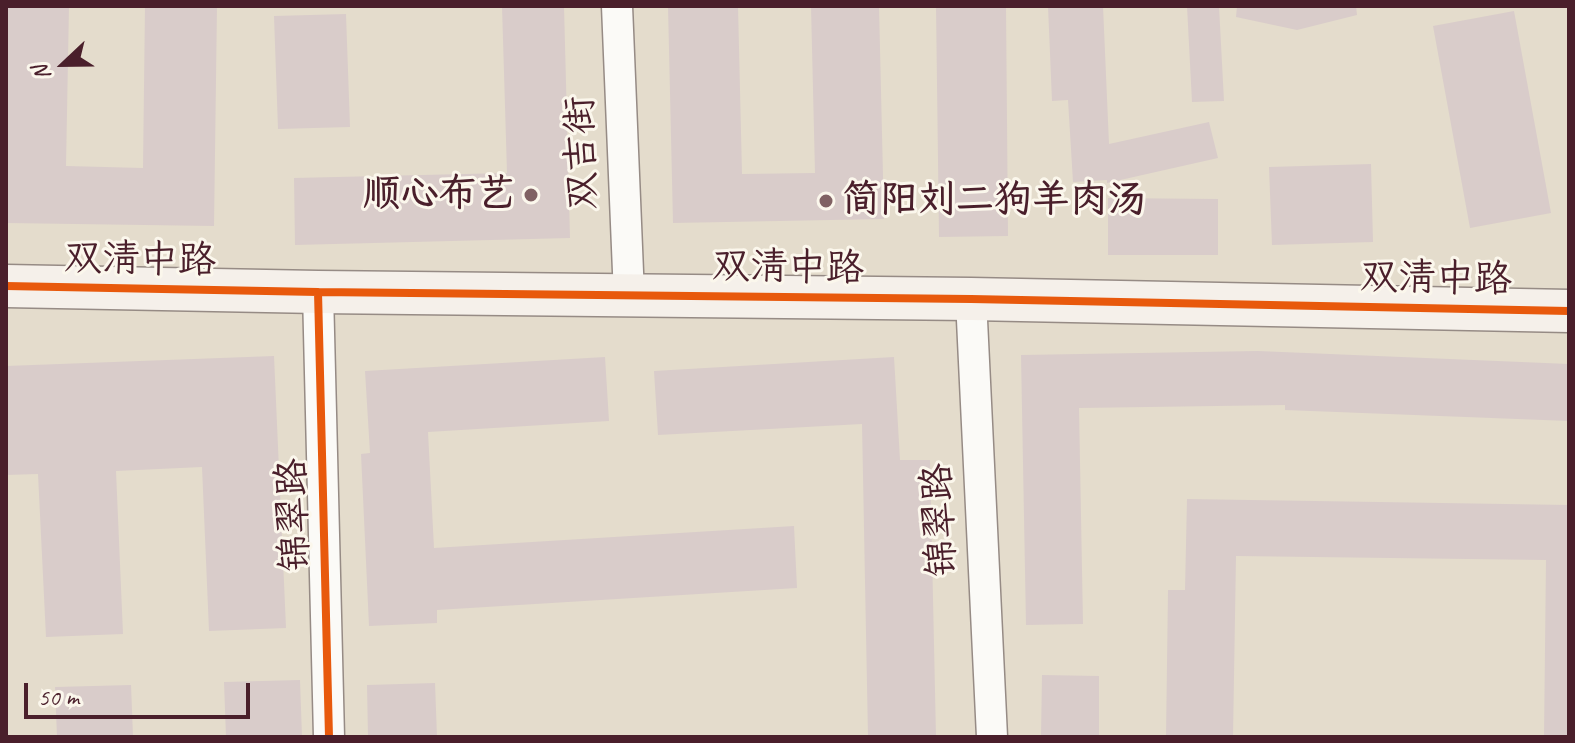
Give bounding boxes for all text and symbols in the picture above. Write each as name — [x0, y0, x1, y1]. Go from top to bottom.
north arrow — [24, 24, 104, 104]
text: N — [26, 61, 57, 85]
street label: 双吉街 — [558, 95, 608, 211]
place label: 顺心布艺 — [363, 172, 515, 218]
place label: 简阳刘二狗羊肉汤 — [842, 178, 1146, 224]
marker: 顺心布艺 — [522, 186, 540, 204]
marker: 简阳刘二狗羊肉汤 — [817, 192, 835, 210]
street label: 双清中路 — [64, 237, 216, 285]
street label: 双清中路 — [712, 245, 864, 293]
street label: 双清中路 — [1360, 256, 1512, 304]
street label: 锦翠路 — [270, 457, 320, 573]
street label: 锦翠路 — [915, 462, 967, 578]
scale bar — [28, 667, 254, 717]
text: 50 m — [38, 682, 79, 712]

